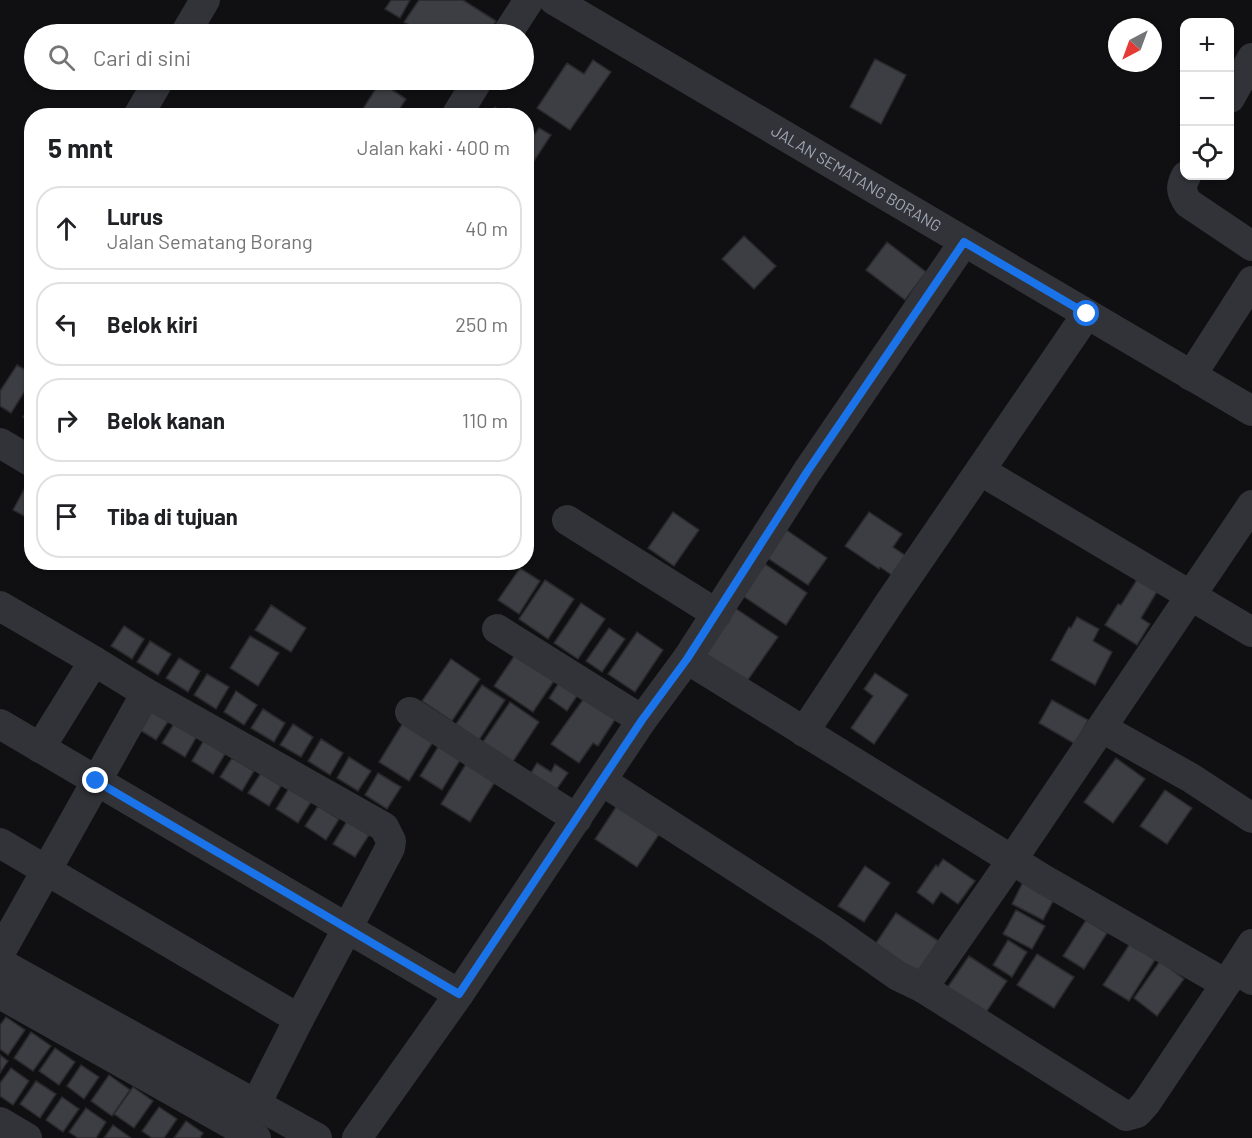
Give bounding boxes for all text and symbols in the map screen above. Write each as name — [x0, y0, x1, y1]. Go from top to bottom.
north arrow — [1108, 18, 1162, 72]
map controls — [1180, 18, 1234, 180]
button: + — [1180, 18, 1234, 72]
search box — [24, 24, 534, 90]
icon: search — [45, 41, 78, 74]
text: Cari di sini — [93, 44, 191, 70]
button: − — [1180, 72, 1234, 126]
street label: JALAN SEMATANG BORANG — [768, 120, 945, 235]
button: locate — [1180, 126, 1234, 180]
text: 5 mnt — [48, 132, 113, 163]
text: Jalan kaki · 400 m — [357, 135, 510, 159]
text: Lurus — [107, 203, 163, 229]
icon: ahead — [50, 212, 83, 245]
text: 40 m — [465, 216, 508, 240]
text: Jalan Sematang Borang — [107, 229, 313, 253]
route start — [1073, 300, 1099, 326]
icon: left — [50, 308, 83, 341]
text: Belok kiri — [107, 311, 198, 337]
text: 250 m — [455, 312, 508, 336]
icon: right — [50, 404, 83, 437]
text: Belok kanan — [107, 407, 225, 433]
text: 110 m — [462, 408, 508, 432]
icon: arrive — [50, 500, 83, 533]
text: Tiba di tujuan — [107, 503, 238, 529]
route end — [82, 767, 108, 793]

